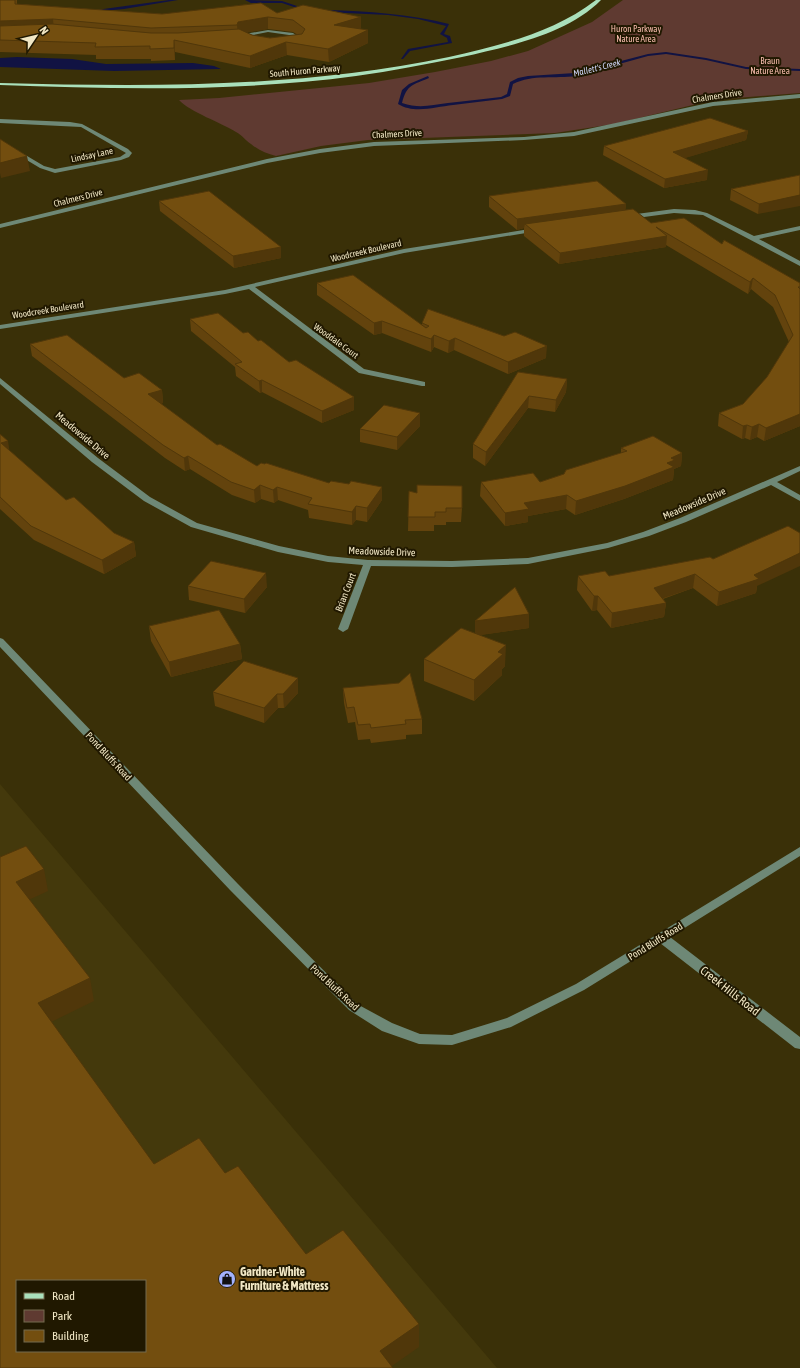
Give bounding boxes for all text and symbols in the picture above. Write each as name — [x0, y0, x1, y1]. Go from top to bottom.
north arrow — [16, 16, 56, 56]
text: N — [37, 24, 51, 36]
park label: Huron Parkway Nature Area — [611, 24, 661, 44]
park label: Braun Nature Area — [750, 56, 790, 76]
water label: Mallett's Creek — [572, 57, 623, 79]
street label: South Huron Parkway — [269, 63, 341, 79]
street label: Chalmers Drive — [691, 87, 743, 105]
street label: Chalmers Drive — [372, 128, 422, 140]
street label: Lindsay Lane — [70, 146, 114, 164]
street label: Chalmers Drive — [52, 187, 104, 209]
street label: Woodcreek Boulevard — [330, 238, 402, 264]
street label: Woodcreek Boulevard — [12, 299, 84, 321]
street label: Wooddale Court — [312, 321, 361, 361]
street label: Meadowside Drive — [53, 410, 112, 461]
street label: Meadowside Drive — [661, 485, 728, 522]
street label: Meadowside Drive — [348, 545, 416, 558]
street label: Brian Court — [333, 571, 358, 613]
street label: Pond Bluffs Road — [83, 730, 134, 783]
street label: Pond Bluffs Road — [626, 920, 685, 963]
street label: Pond Bluffs Road — [308, 962, 361, 1013]
street label: Creek Hills Road — [697, 963, 763, 1019]
place label: Gardner-White Furniture & Mattress — [240, 1265, 329, 1293]
shop icon: Gardner-White Furniture & Mattress — [217, 1269, 237, 1289]
legend — [16, 1280, 146, 1352]
text: Road — [52, 1289, 75, 1303]
text: Park — [52, 1309, 73, 1323]
text: Building — [52, 1329, 90, 1343]

